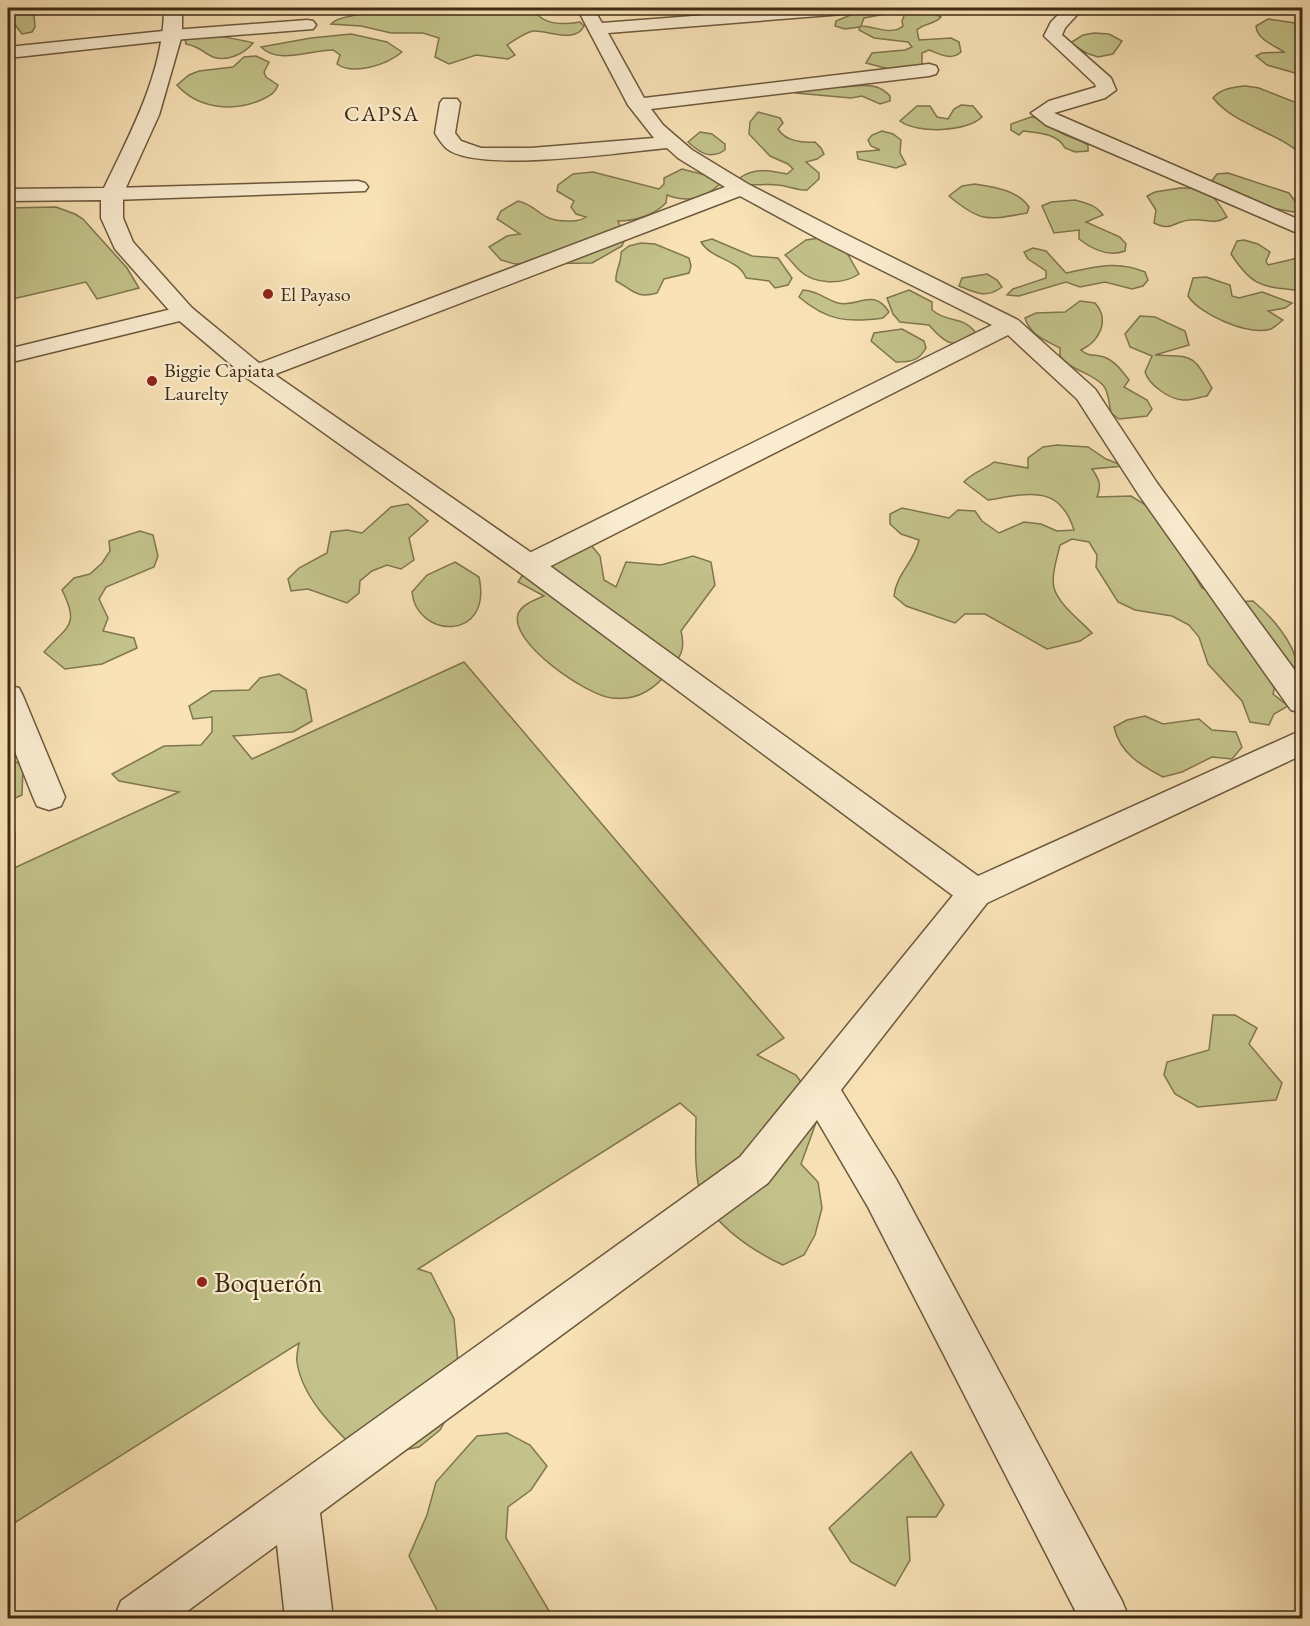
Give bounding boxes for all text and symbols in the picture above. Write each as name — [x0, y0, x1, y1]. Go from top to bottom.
district label: CAPSA — [344, 99, 420, 128]
place label: El Payaso — [280, 281, 351, 307]
marker: El Payaso — [261, 287, 275, 301]
place label: Biggie Capiata Laurelty — [164, 357, 274, 406]
marker: Biggie Capiata Laurelty — [145, 374, 159, 388]
place label: Boquerón — [214, 1264, 323, 1300]
marker: Boquerón — [195, 1275, 209, 1289]

